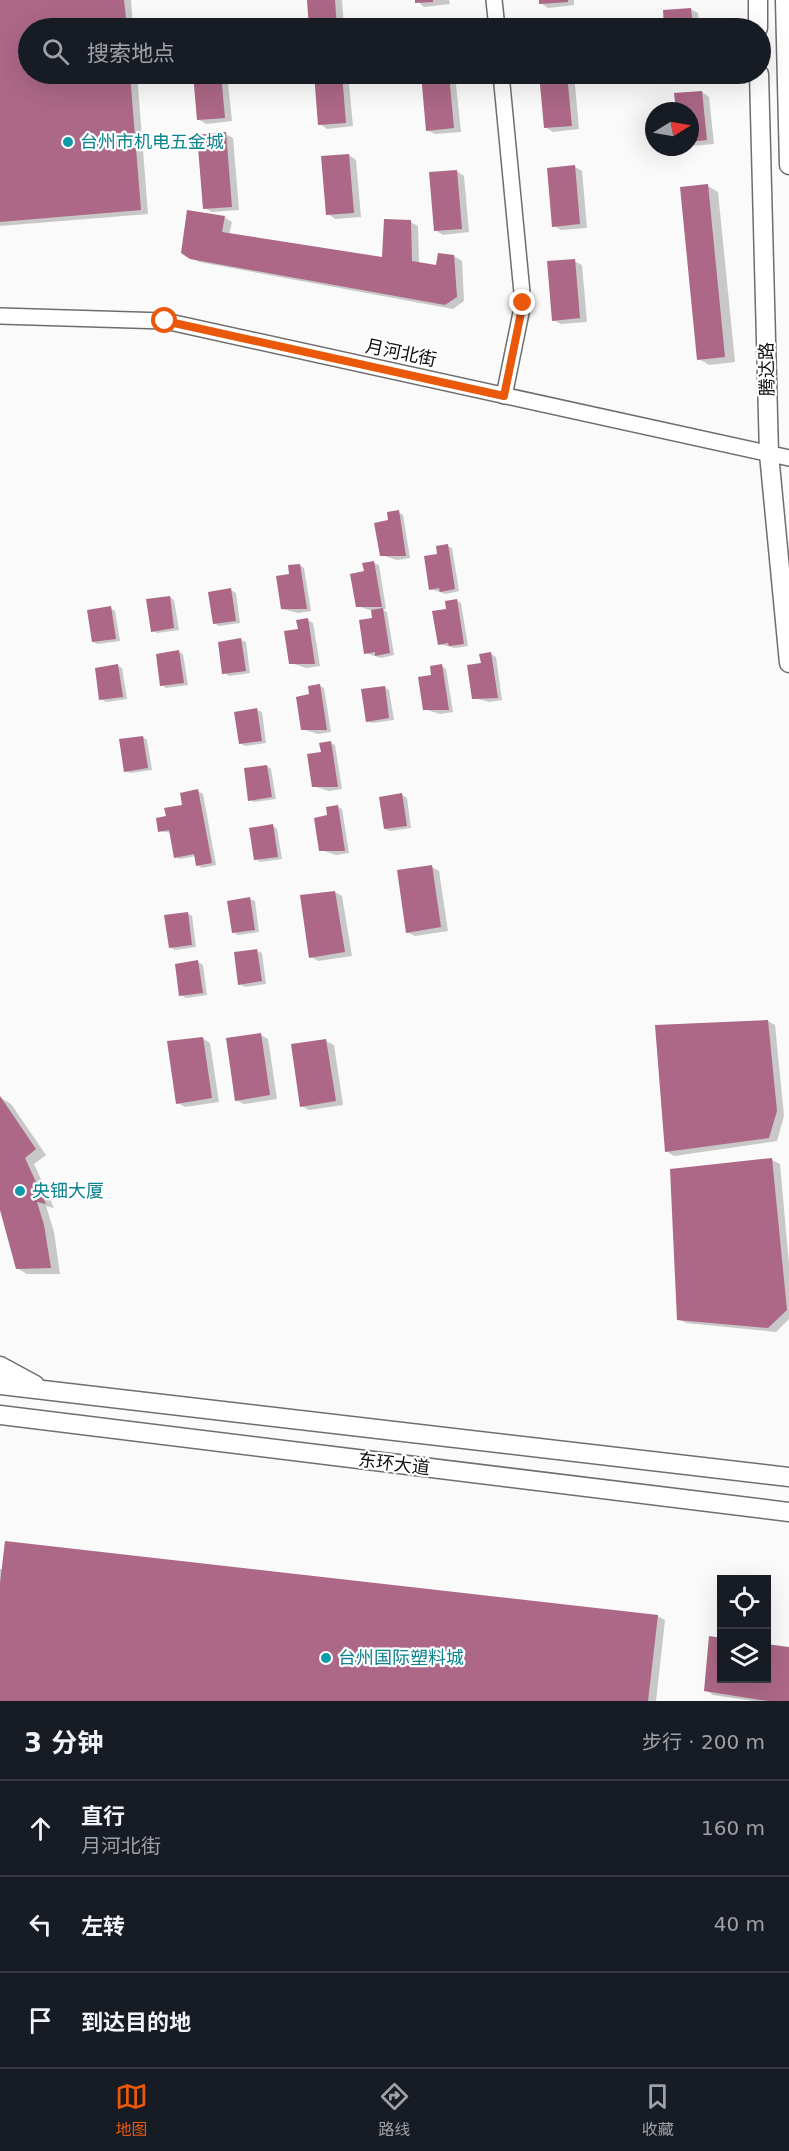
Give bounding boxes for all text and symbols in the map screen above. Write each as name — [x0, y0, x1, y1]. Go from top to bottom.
search box — [18, 18, 771, 84]
icon: search — [39, 35, 72, 68]
text: 搜索地点 — [87, 41, 175, 66]
north arrow — [645, 102, 699, 156]
place label: 台州市机电五金城 — [80, 131, 224, 152]
marker: 台州市机电五金城 — [61, 135, 75, 149]
route end — [509, 289, 535, 315]
route start — [151, 307, 177, 333]
street label: 月河北街 — [364, 335, 439, 370]
street label: 腾达路 — [756, 342, 777, 396]
place label: 央钿大厦 — [32, 1180, 104, 1201]
marker: 央钿大厦 — [13, 1184, 27, 1198]
street label: 东环大道 — [357, 1449, 431, 1478]
map controls — [717, 1575, 771, 1683]
button: locate — [717, 1575, 771, 1629]
button: layers — [717, 1629, 771, 1683]
place label: 台州国际塑料城 — [338, 1647, 464, 1668]
marker: 台州国际塑料城 — [319, 1651, 333, 1665]
text: 3 分钟 — [24, 1728, 103, 1758]
text: 步行 · 200 m — [642, 1730, 765, 1754]
text: 直行 — [81, 1804, 125, 1829]
icon: ahead — [24, 1812, 57, 1845]
text: 160 m — [701, 1816, 765, 1840]
text: 月河北街 — [81, 1834, 161, 1858]
icon: left — [24, 1908, 57, 1941]
text: 40 m — [714, 1912, 765, 1936]
text: 左转 — [81, 1914, 125, 1939]
icon: arrive — [24, 2004, 57, 2037]
text: 到达目的地 — [81, 2010, 191, 2035]
tab: 地图 — [115, 2080, 148, 2140]
tab: 路线 — [378, 2080, 411, 2140]
tab: 收藏 — [641, 2080, 674, 2140]

